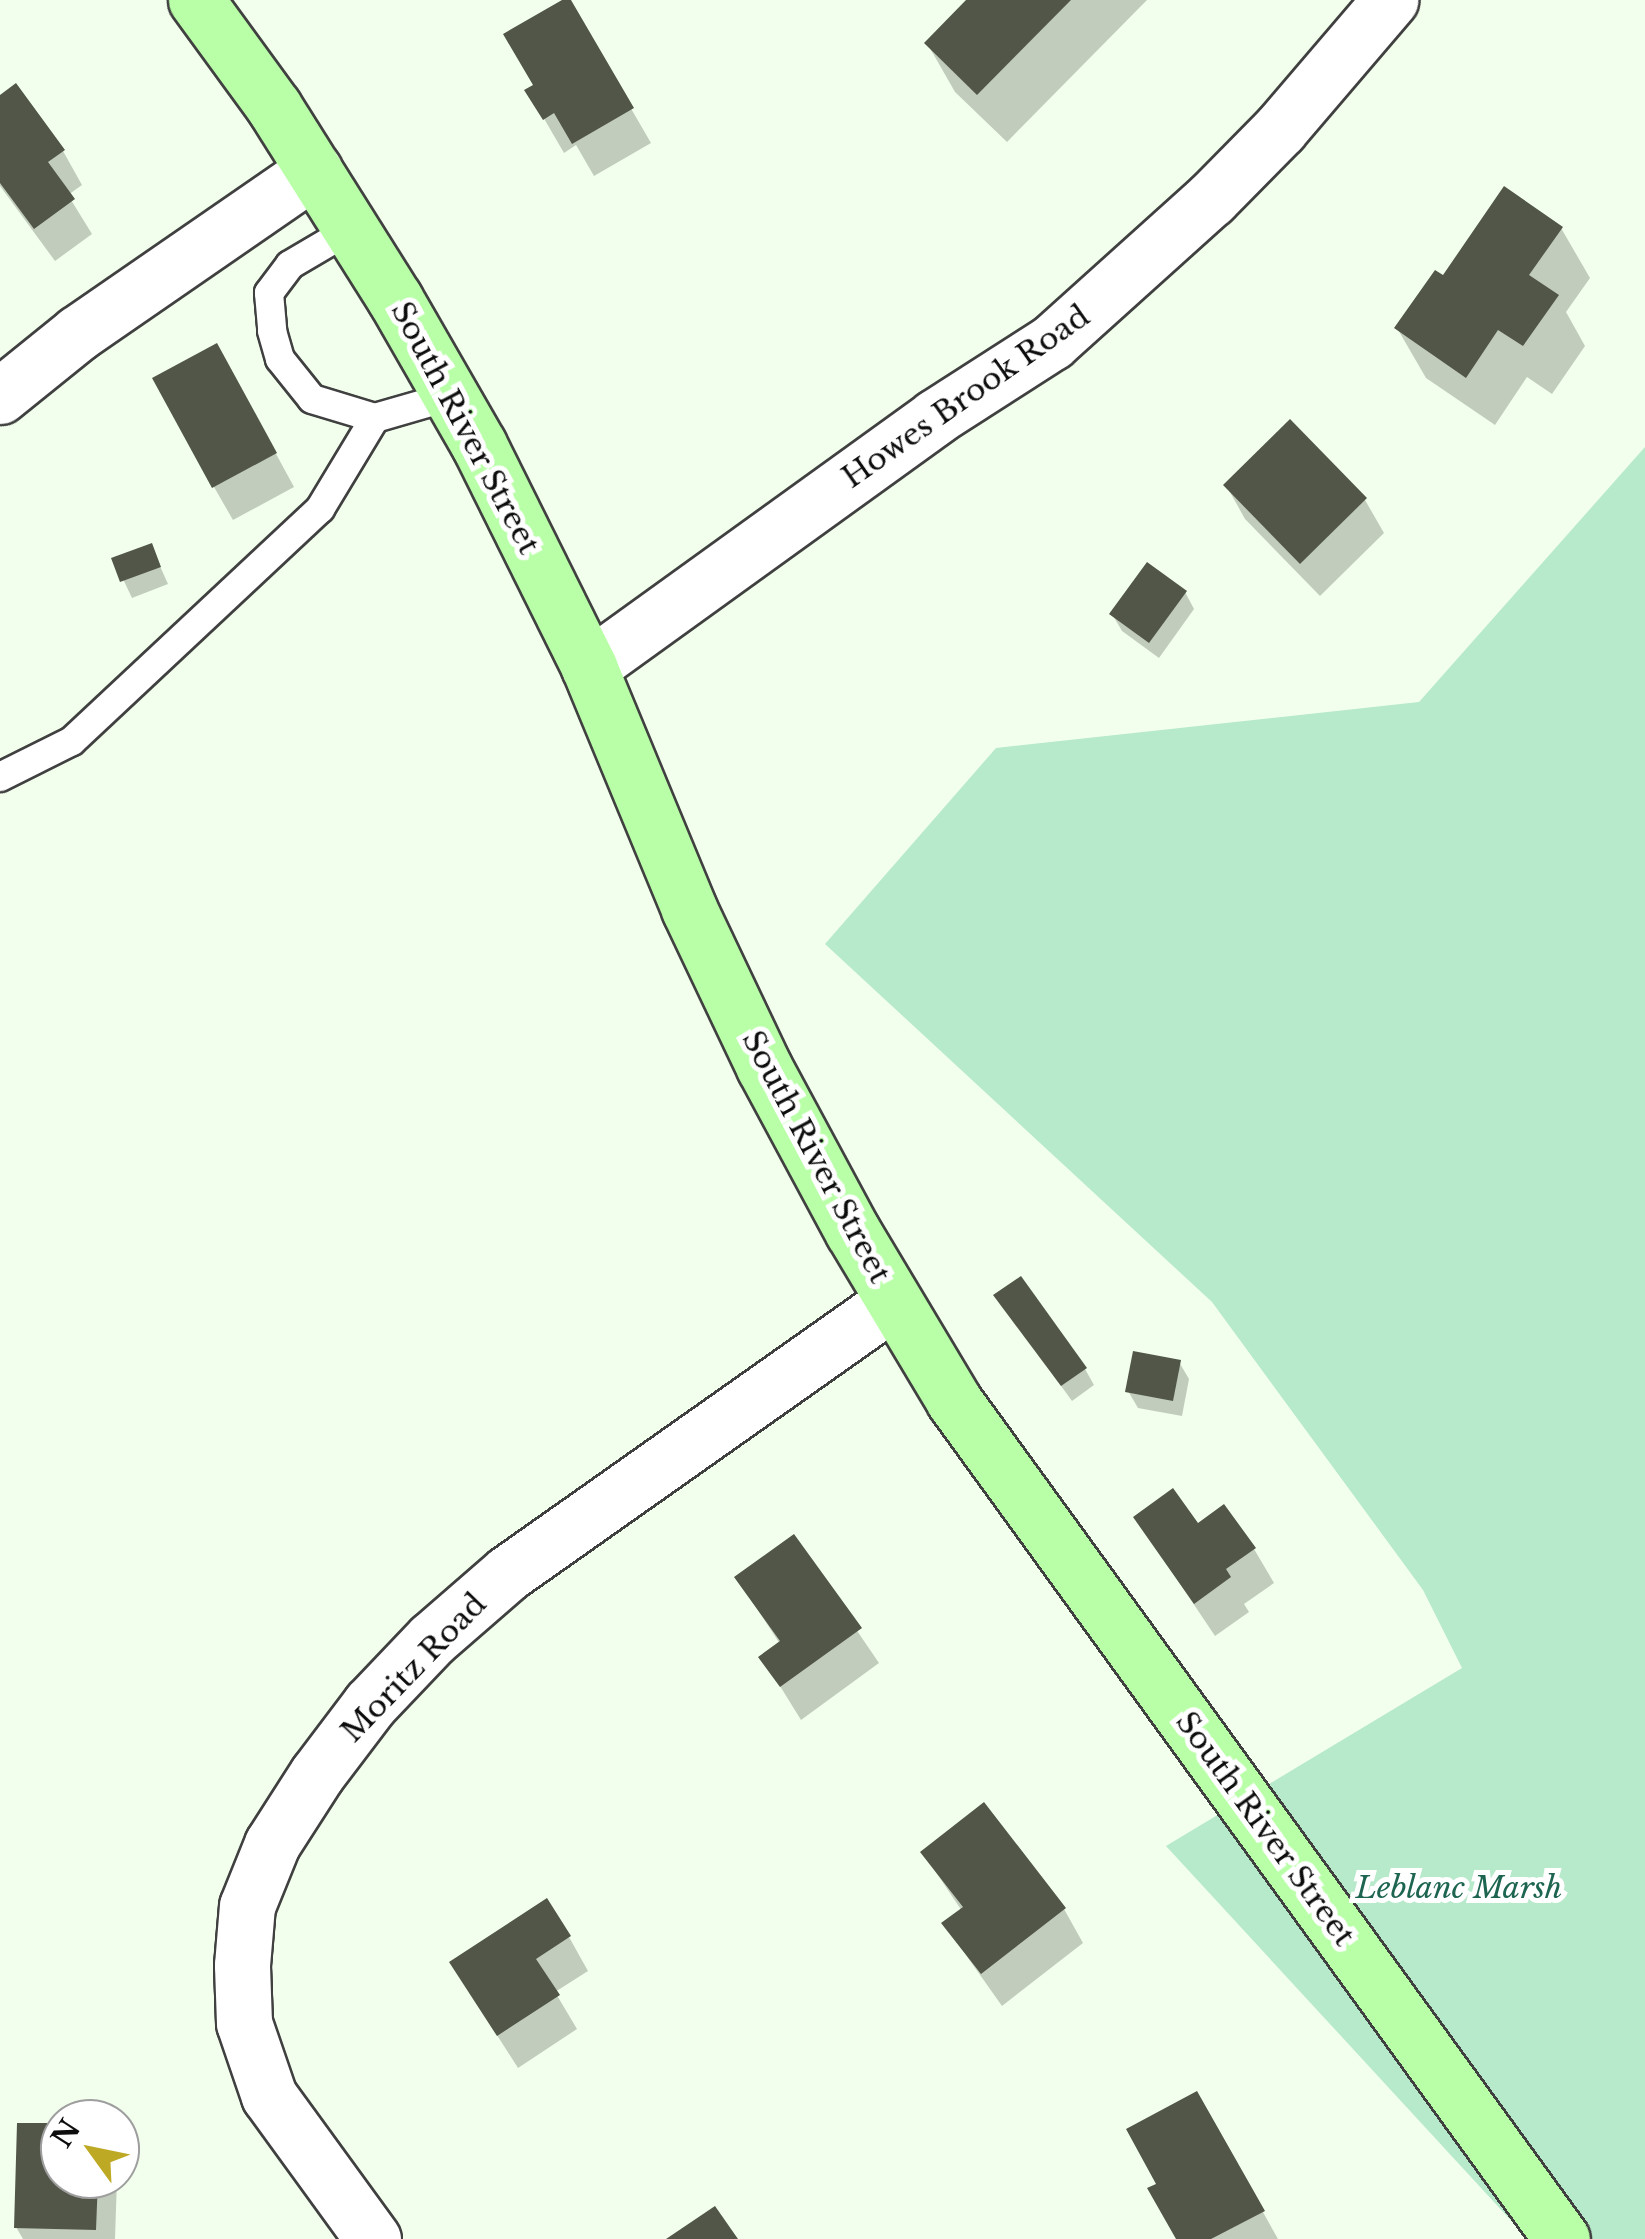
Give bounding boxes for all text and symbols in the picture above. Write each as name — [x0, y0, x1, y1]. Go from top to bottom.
street label: South River Street — [383, 295, 547, 561]
street label: Howes Brook Road — [835, 298, 1097, 496]
street label: South River Street — [734, 1024, 898, 1290]
street label: Moritz Road — [334, 1586, 494, 1750]
street label: South River Street — [1168, 1705, 1362, 1953]
park label: Leblanc Marsh — [1356, 1870, 1562, 1906]
north arrow — [40, 2099, 140, 2199]
text: N — [44, 2113, 88, 2154]

